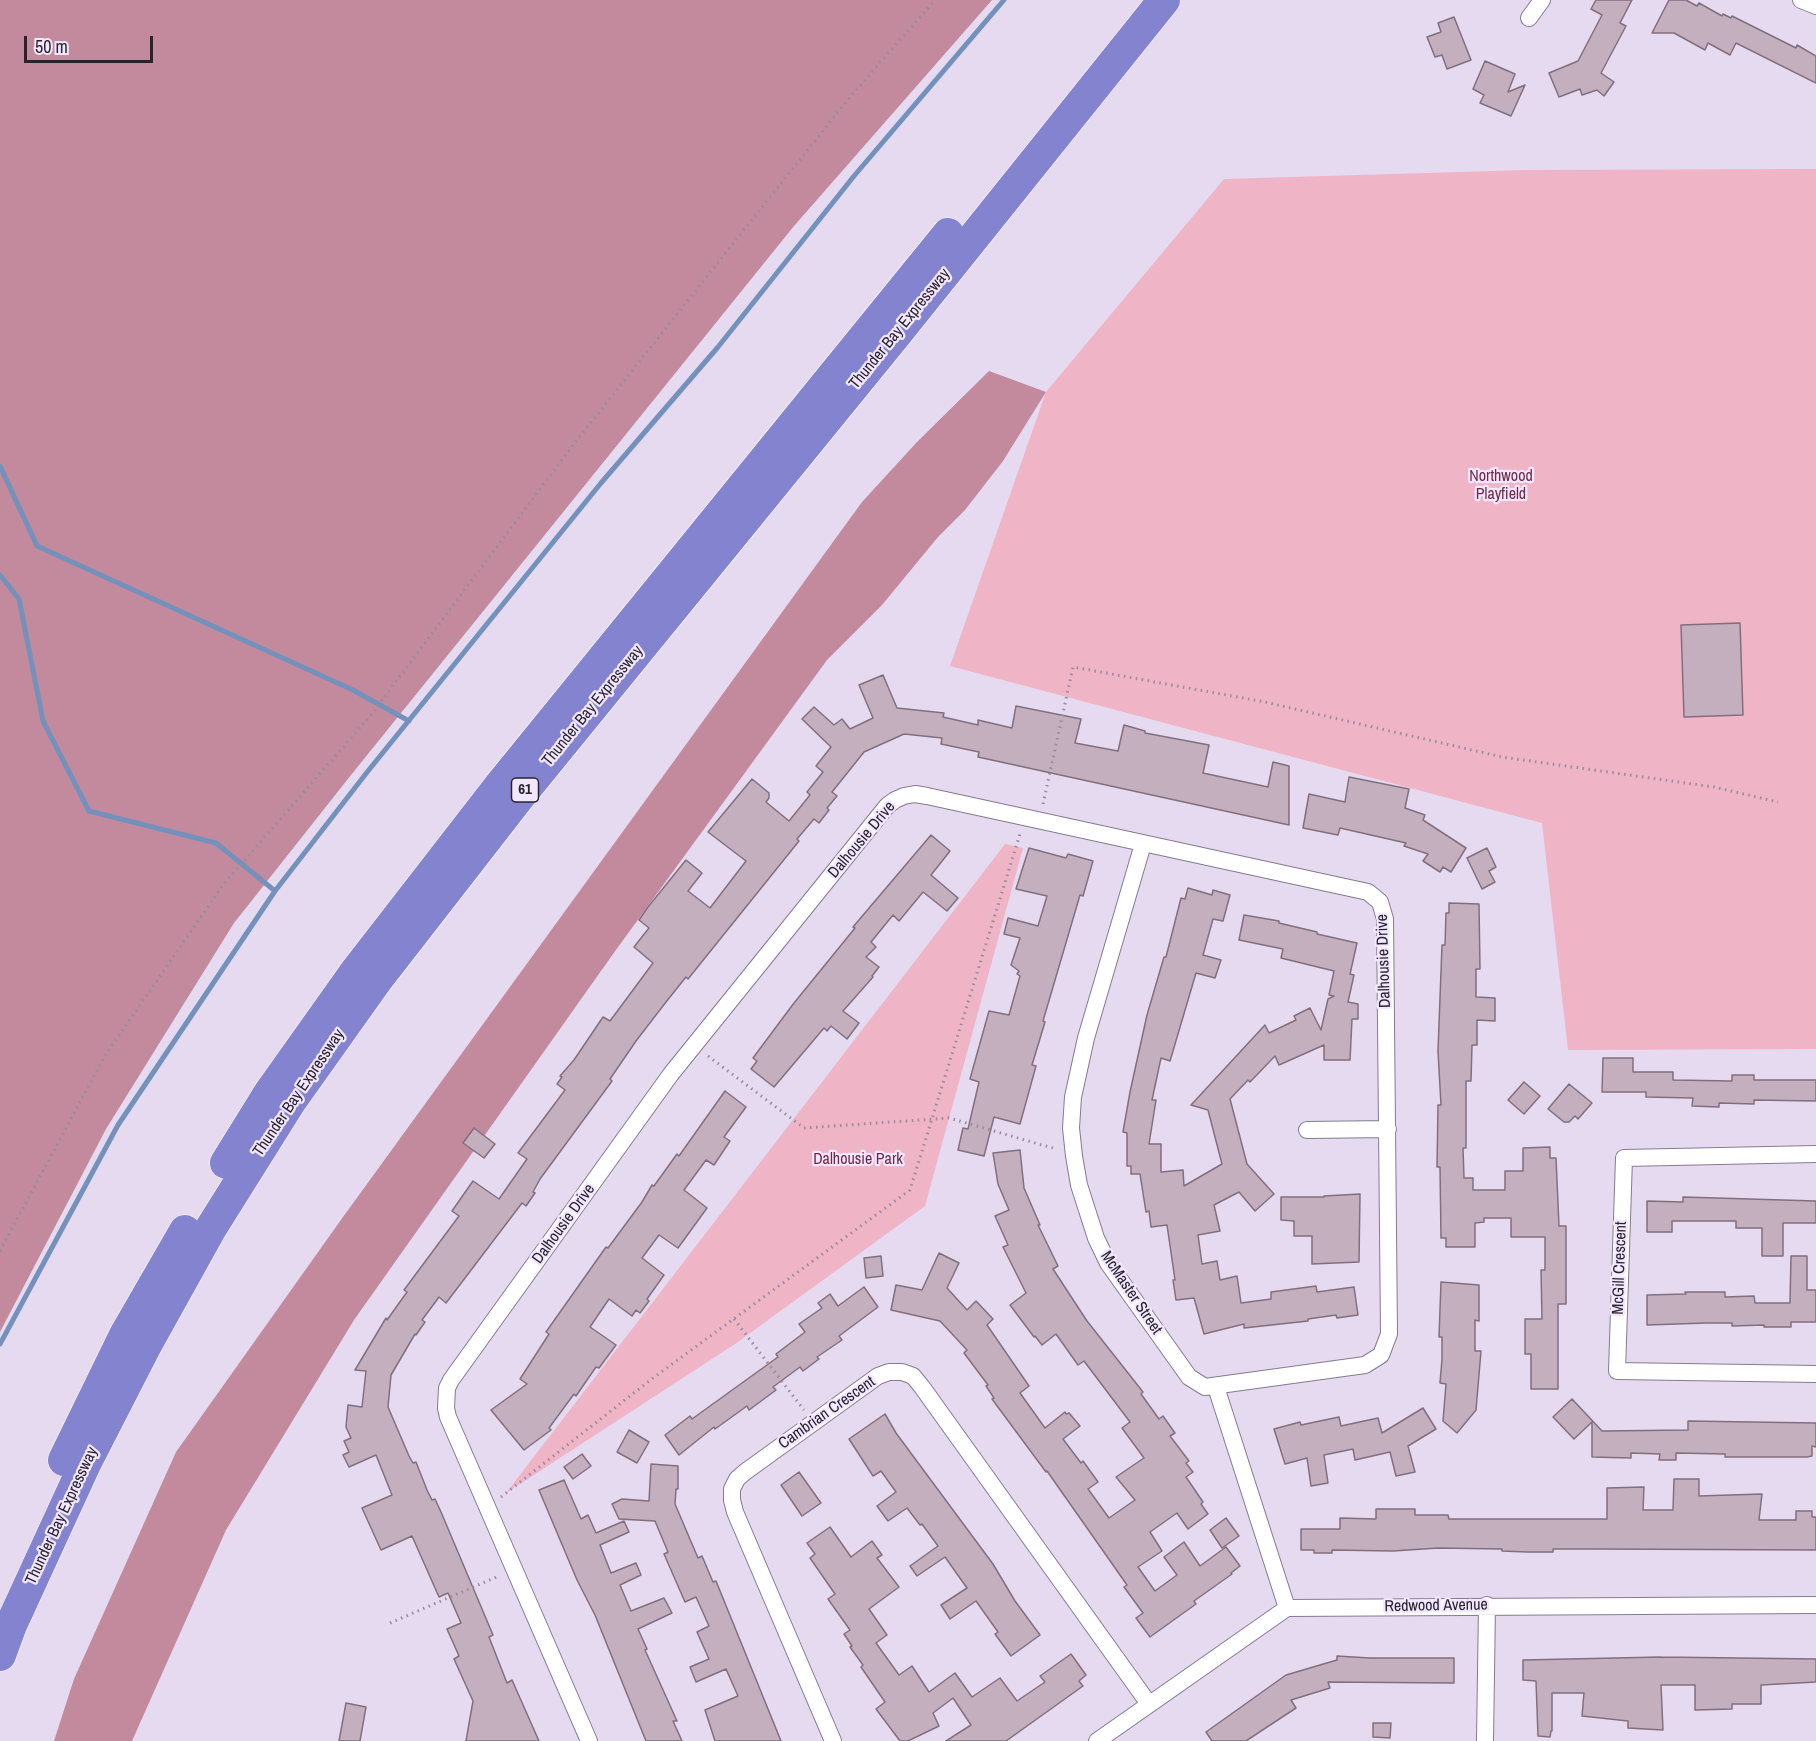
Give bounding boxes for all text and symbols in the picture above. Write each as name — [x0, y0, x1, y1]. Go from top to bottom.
scale bar — [27, 24, 156, 62]
text: 50 m — [35, 34, 68, 59]
street label: Thunder Bay Expressway — [846, 265, 954, 393]
park label: Northwood Playfield — [1469, 467, 1533, 505]
street label: Thunder Bay Expressway — [539, 642, 647, 770]
road number: 61 — [512, 778, 538, 802]
street label: Dalhousie Drive — [824, 798, 900, 882]
street label: Dalhousie Drive — [1373, 914, 1395, 1008]
street label: Thunder Bay Expressway — [249, 1026, 349, 1160]
park label: Dalhousie Park — [813, 1150, 903, 1170]
street label: Dalhousie Drive — [529, 1180, 599, 1268]
street label: McGill Crescent — [1609, 1221, 1631, 1315]
street label: McMaster Street — [1096, 1248, 1166, 1338]
street label: Cambrian Crescent — [775, 1373, 879, 1453]
street label: Thunder Bay Expressway — [22, 1444, 102, 1588]
street label: Redwood Avenue — [1384, 1595, 1488, 1617]

